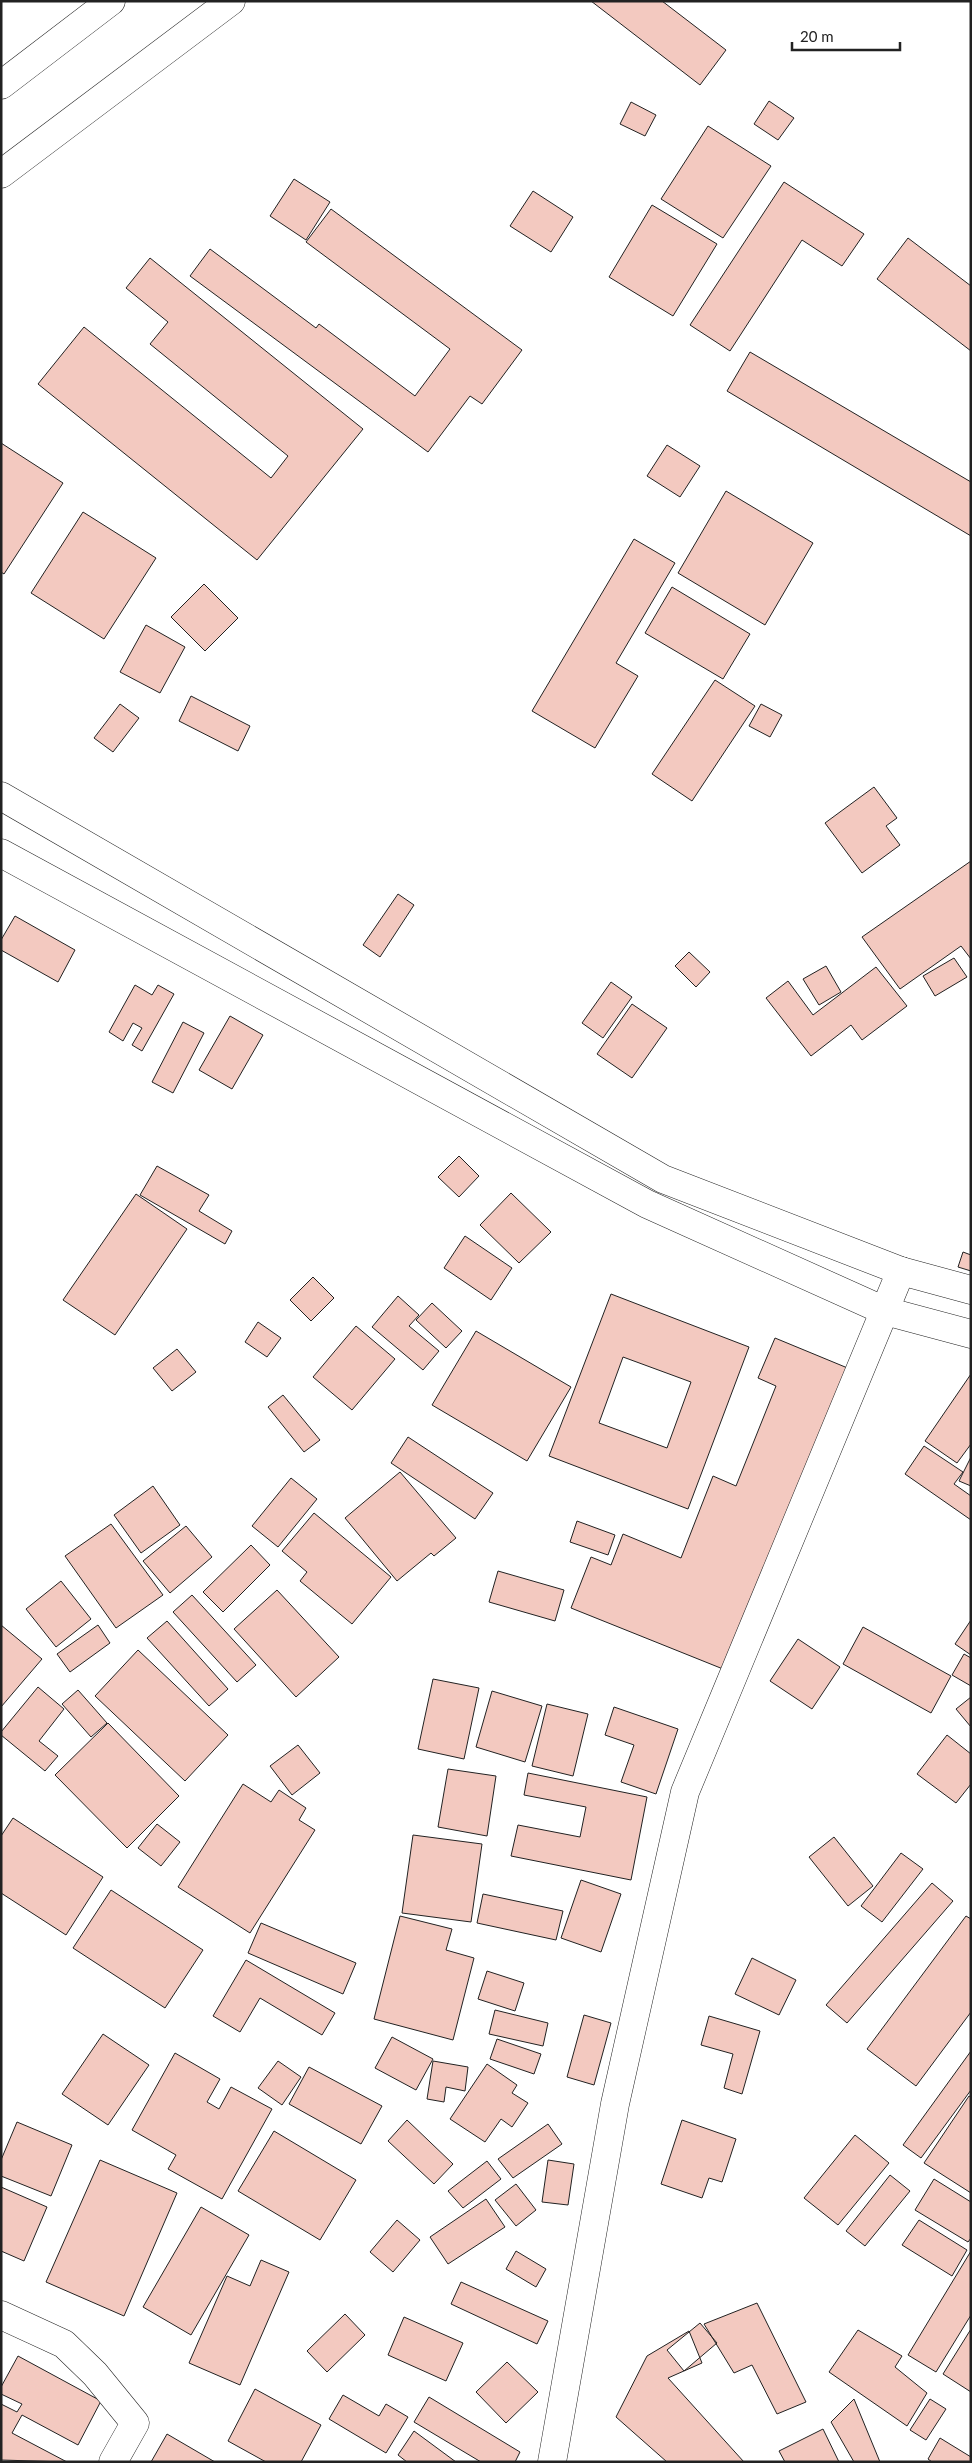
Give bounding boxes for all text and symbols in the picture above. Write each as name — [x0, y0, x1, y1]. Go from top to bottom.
scale bar — [792, 20, 900, 52]
text: 20 m — [800, 27, 834, 45]

